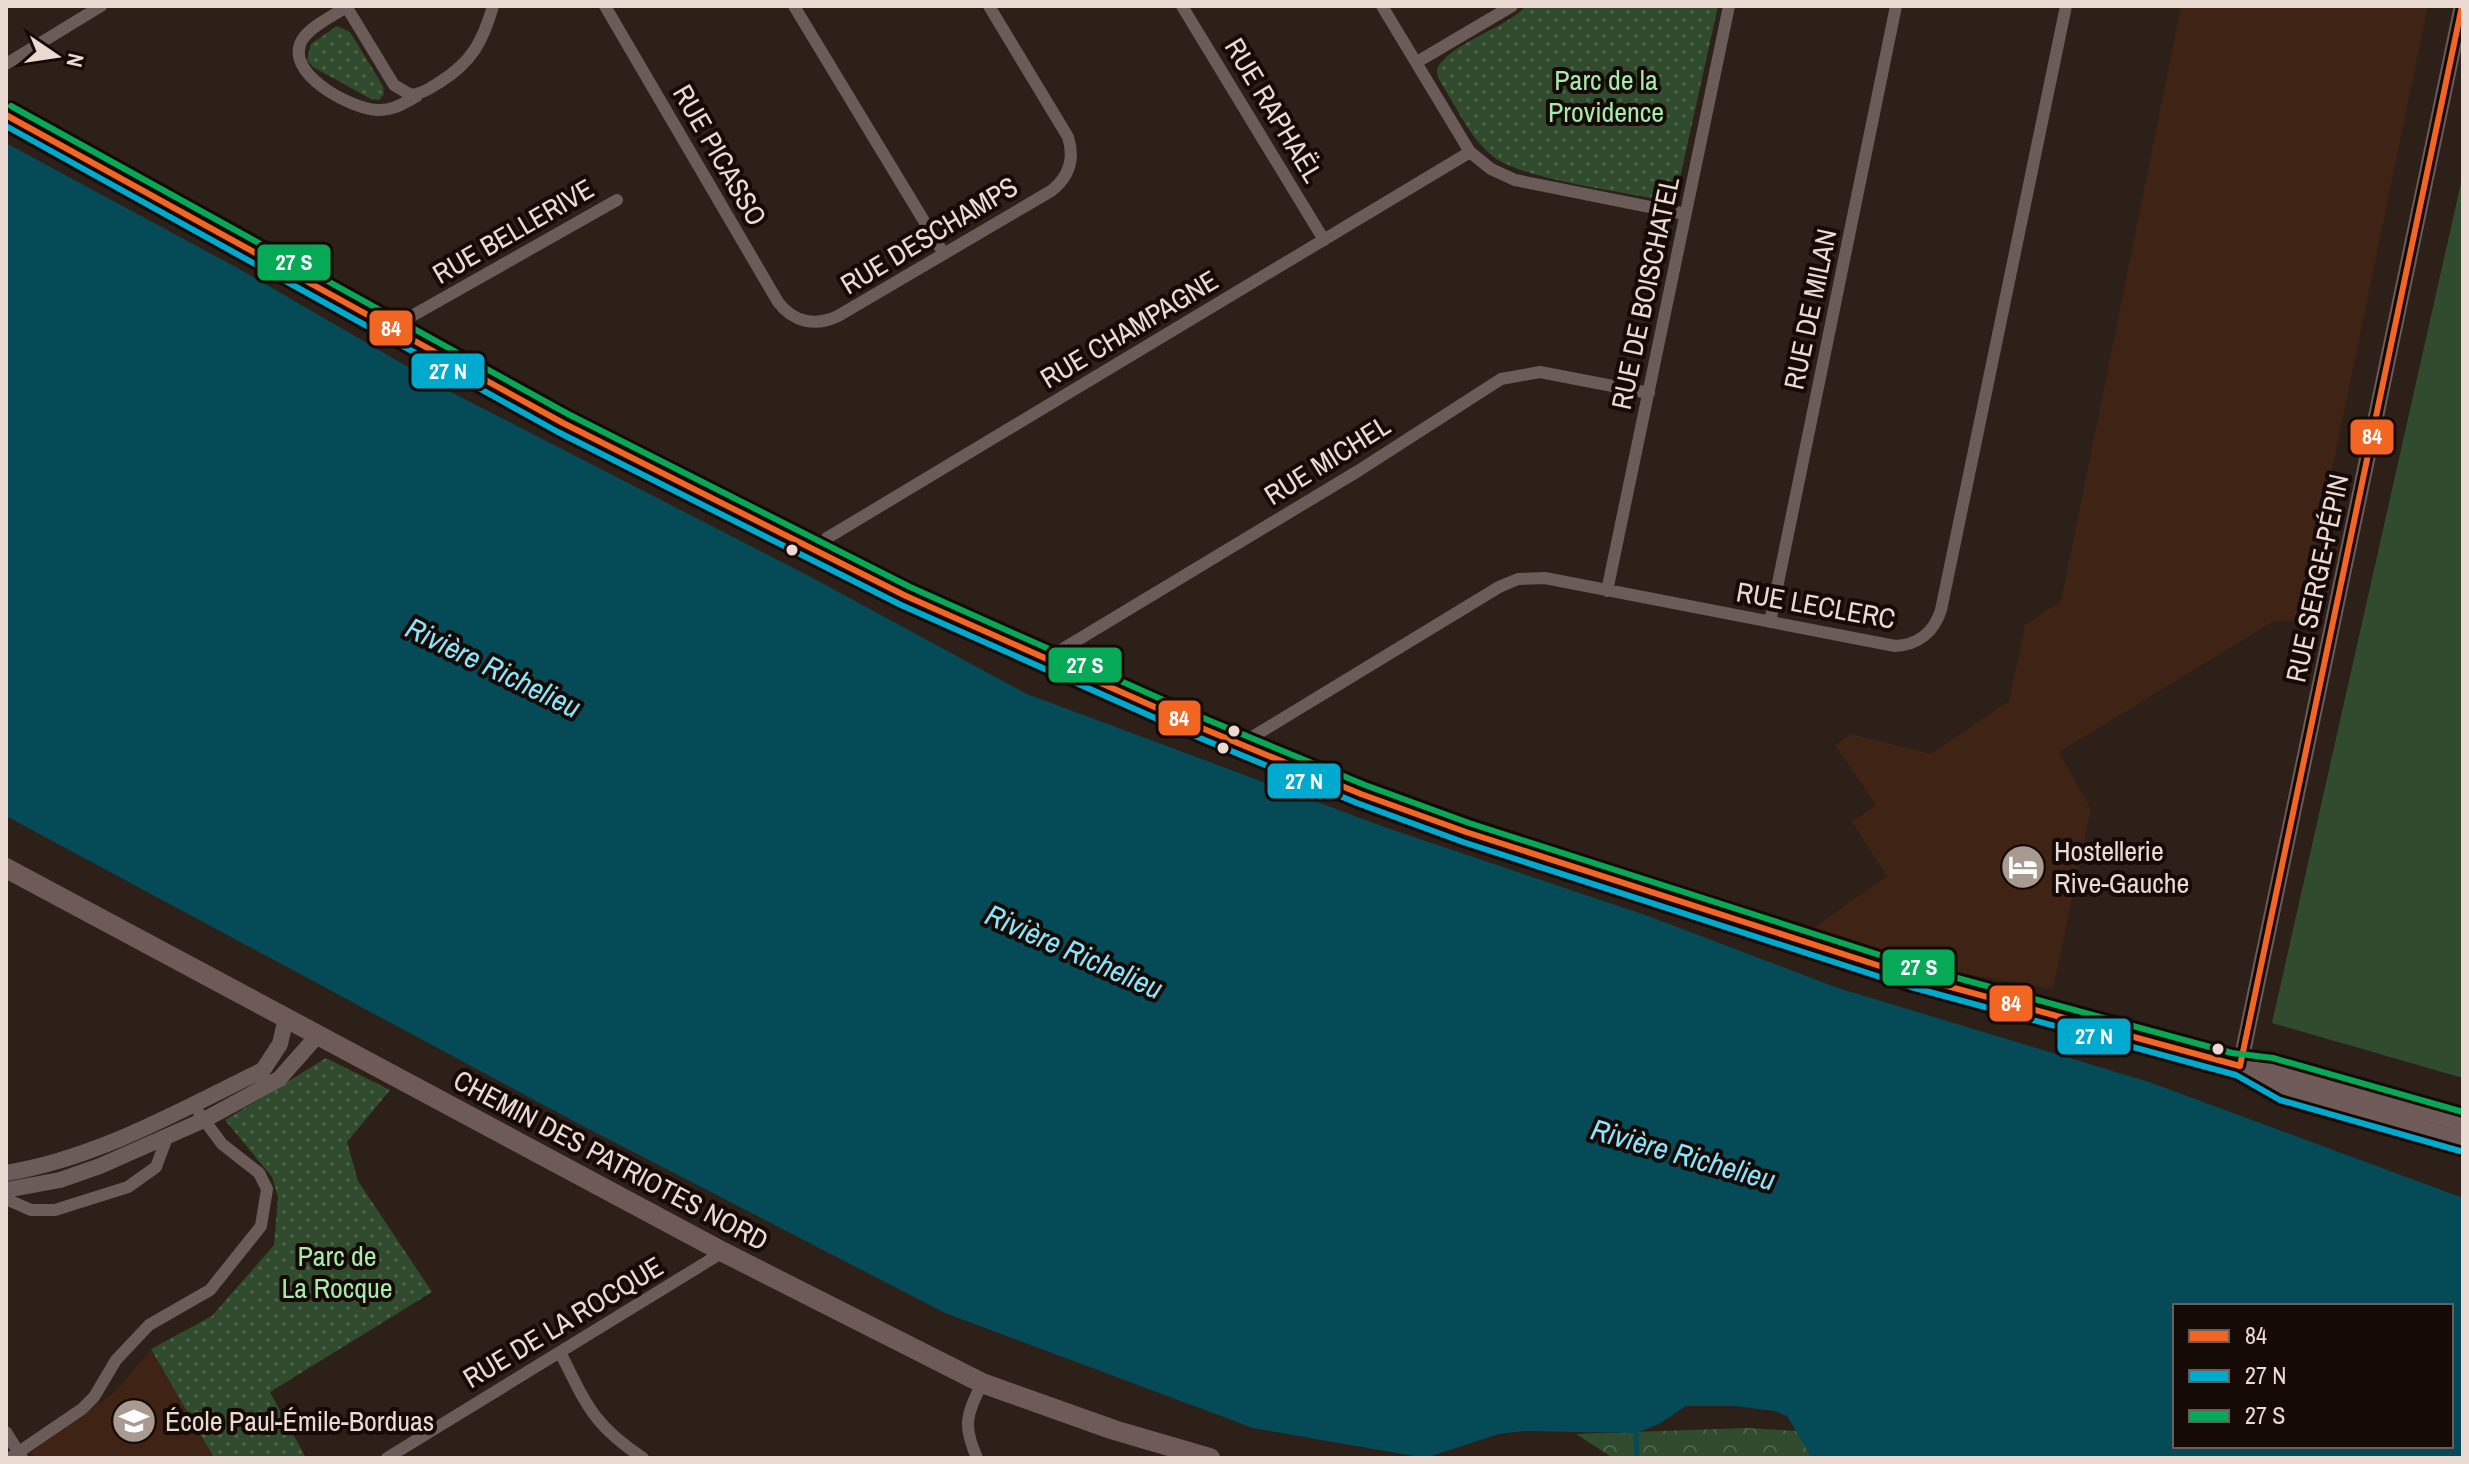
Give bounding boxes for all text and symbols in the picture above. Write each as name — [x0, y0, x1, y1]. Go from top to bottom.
north arrow — [16, 16, 96, 96]
street label: RUE RAPHAËL — [1216, 31, 1332, 189]
text: N — [59, 51, 92, 70]
park label: Parc de la Providence — [1548, 61, 1664, 131]
street label: RUE PICASSO — [664, 78, 776, 232]
street label: RUE DESCHAMPS — [833, 167, 1025, 303]
street label: RUE BELLERIVE — [426, 170, 600, 292]
street label: RUE DE BOISCHATEL — [1602, 173, 1688, 413]
street label: RUE DE MILAN — [1774, 225, 1846, 393]
line badge: 27 S — [256, 243, 332, 282]
text: 27 S — [275, 247, 313, 277]
street label: RUE CHAMPAGNE — [1033, 261, 1225, 397]
line badge: 84 — [368, 309, 414, 347]
text: 84 — [381, 313, 401, 343]
line badge: 27 N — [410, 352, 486, 390]
text: 27 N — [429, 356, 467, 386]
street label: RUE MICHEL — [1257, 406, 1397, 514]
line badge: 84 — [2349, 418, 2395, 456]
text: 84 — [2362, 421, 2382, 451]
street label: RUE SERGE-PÉPIN — [2276, 470, 2358, 686]
unlabelled marker — [784, 542, 800, 558]
street label: RUE LECLERC — [1734, 572, 1898, 638]
water label: Rivière Richelieu — [399, 607, 588, 727]
line badge: 27 S — [1047, 646, 1123, 684]
text: 27 S — [1066, 650, 1104, 680]
line badge: 84 — [1157, 699, 1202, 737]
text: 84 — [1169, 703, 1189, 733]
unlabelled marker — [1226, 723, 1242, 739]
unlabelled marker — [1215, 740, 1231, 756]
line badge: 27 N — [1266, 762, 1342, 800]
text: 27 N — [1285, 766, 1323, 796]
place label: Hostellerie Rive-Gauche — [2054, 832, 2189, 902]
hotel icon: Hostellerie Rive-Gauche — [1999, 843, 2047, 891]
water label: Rivière Richelieu — [979, 894, 1170, 1008]
line badge: 27 S — [1881, 948, 1956, 987]
text: 27 S — [1900, 952, 1938, 982]
line badge: 84 — [1988, 984, 2034, 1023]
text: 84 — [2001, 988, 2021, 1018]
line badge: 27 N — [2056, 1017, 2132, 1056]
text: 27 N — [2075, 1021, 2113, 1051]
unlabelled marker — [2210, 1041, 2226, 1057]
street label: CHEMIN DES PATRIOTES NORD — [447, 1061, 775, 1259]
water label: Rivière Richelieu — [1586, 1109, 1780, 1200]
park label: Parc de La Rocque — [281, 1237, 393, 1307]
street label: RUE DE LA ROCQUE — [456, 1247, 670, 1397]
legend — [2173, 1304, 2453, 1448]
text: 84 — [2245, 1319, 2267, 1351]
text: 27 N — [2245, 1359, 2287, 1391]
school or university icon: École Paul-Émile-Borduas — [110, 1397, 158, 1445]
text: 27 S — [2245, 1399, 2286, 1431]
place label: École Paul-Émile-Borduas — [165, 1402, 434, 1440]

